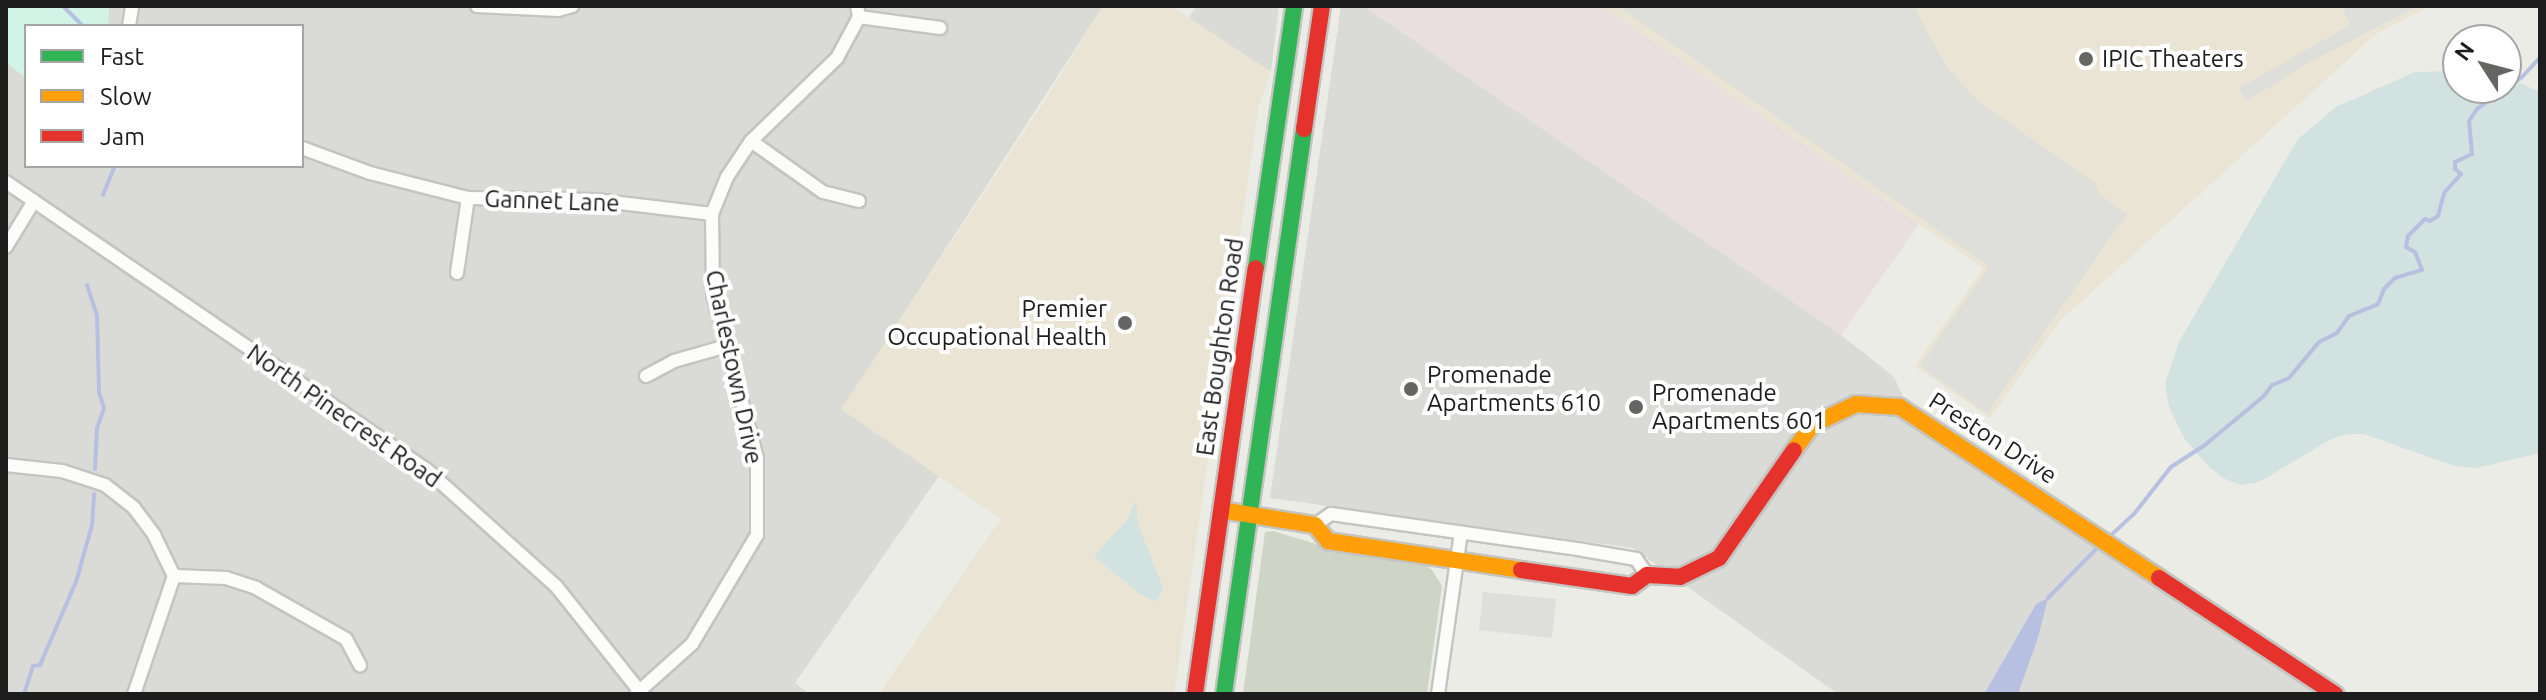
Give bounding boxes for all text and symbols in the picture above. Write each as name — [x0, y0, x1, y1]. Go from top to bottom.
legend — [24, 24, 304, 168]
north arrow — [2442, 24, 2522, 104]
text: N — [2449, 37, 2479, 65]
text: Fast — [100, 43, 144, 70]
place label: IPIC Theaters — [2102, 45, 2244, 73]
marker: IPIC Theaters — [2077, 50, 2095, 68]
text: Slow — [100, 83, 152, 110]
text: Jam — [100, 123, 145, 150]
street label: Gannet Lane — [484, 184, 620, 218]
street label: East Boughton Road — [1190, 236, 1250, 458]
street label: Charlestown Drive — [699, 267, 769, 467]
place label: Premier Occupational Health — [887, 295, 1107, 351]
marker: Premier Occupational Health — [1114, 312, 1136, 334]
street label: North Pinecrest Road — [241, 338, 447, 494]
place label: Promenade Apartments 610 — [1427, 361, 1601, 417]
place label: Promenade Apartments 601 — [1652, 379, 1826, 435]
marker: Promenade Apartments 610 — [1402, 380, 1420, 398]
street label: Preston Drive — [1924, 386, 2062, 490]
marker: Promenade Apartments 601 — [1627, 398, 1645, 416]

